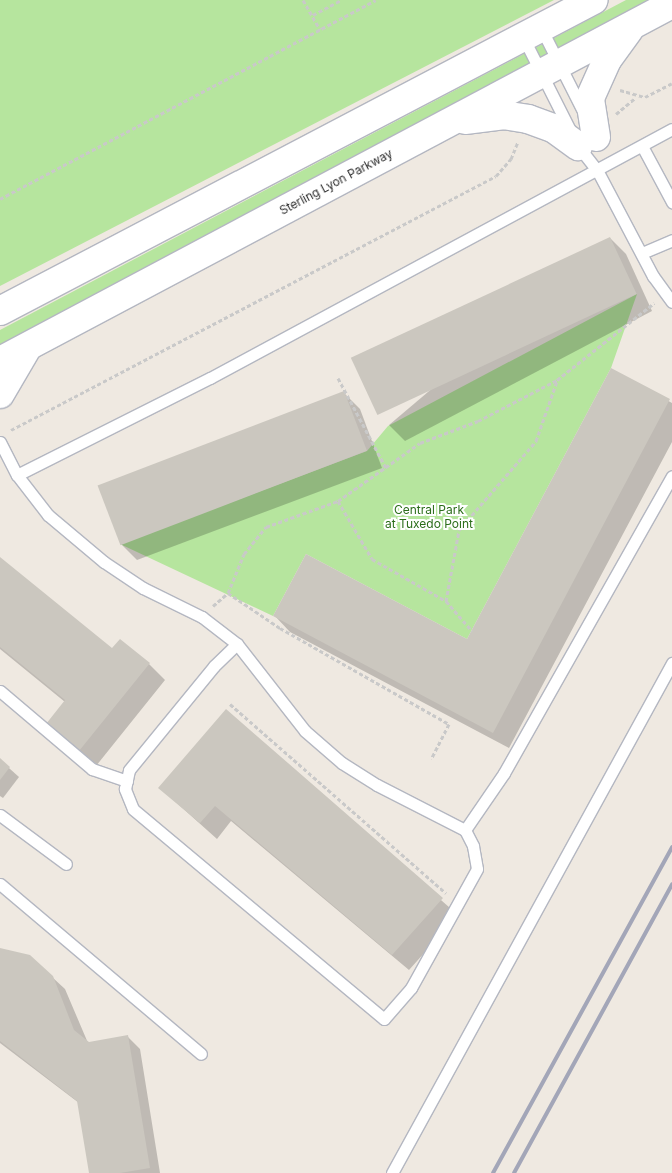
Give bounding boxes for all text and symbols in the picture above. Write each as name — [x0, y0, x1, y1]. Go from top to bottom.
street label: Sterling Lyon Parkway — [277, 146, 395, 218]
park label: Central Park at Tuxedo Point — [385, 503, 473, 531]

